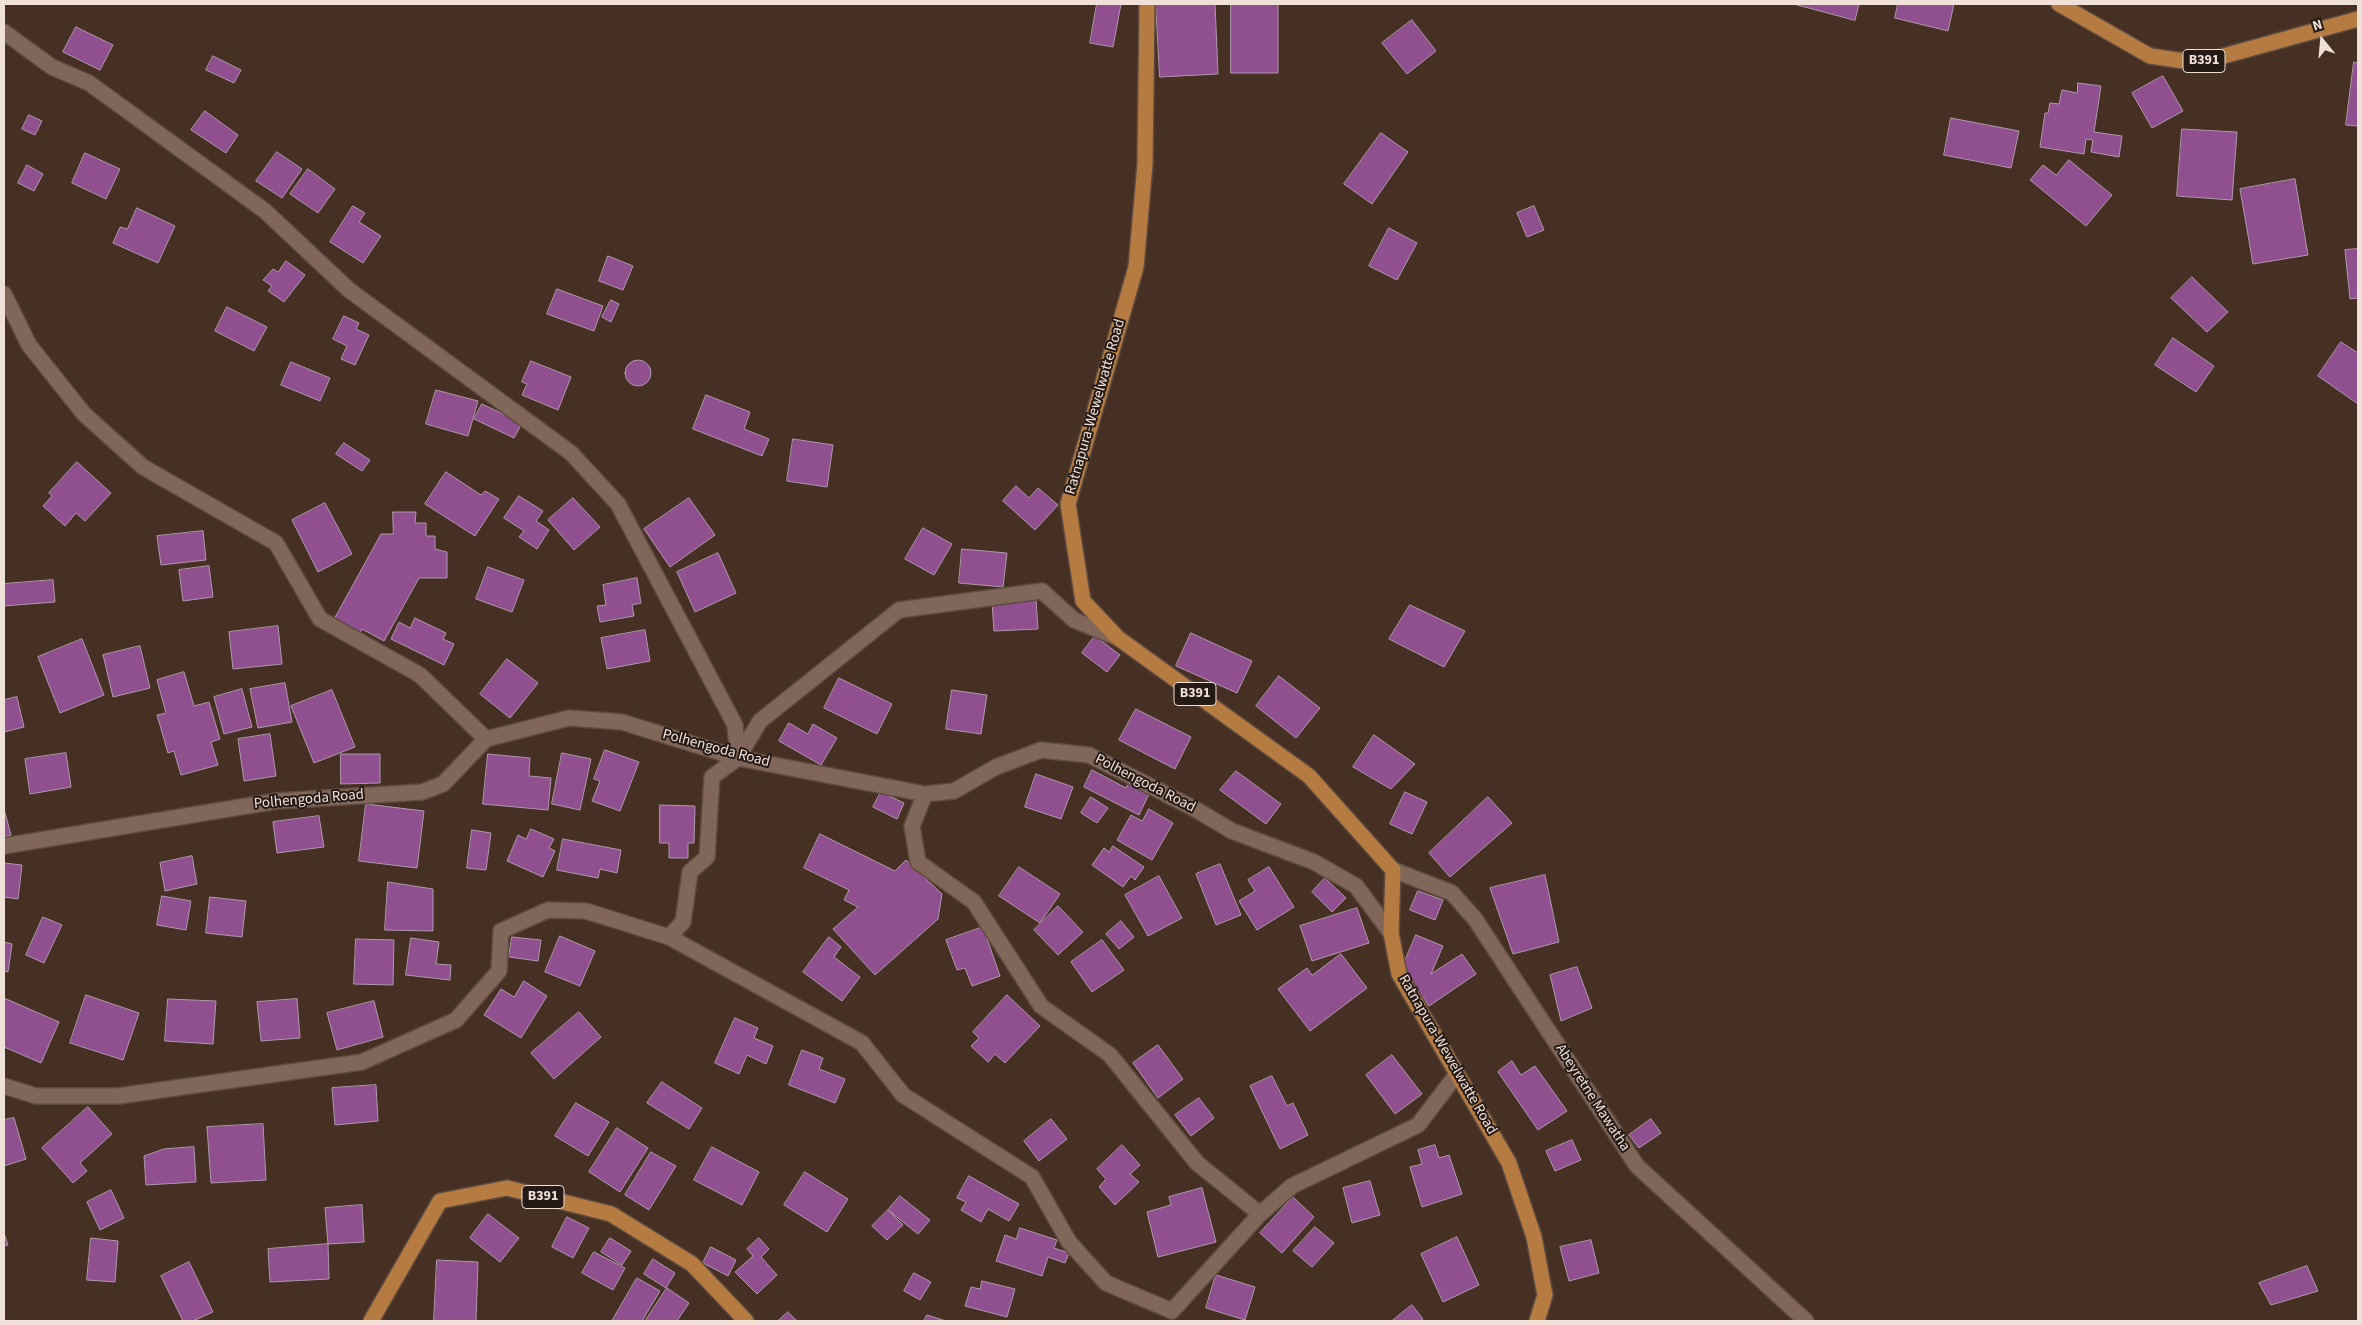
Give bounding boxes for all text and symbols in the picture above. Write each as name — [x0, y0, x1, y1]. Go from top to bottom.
north arrow — [2297, 15, 2347, 65]
text: N — [2310, 15, 2325, 37]
road number: B391 — [2183, 49, 2225, 72]
street label: Ratnapura-Wewelwatte Road — [1062, 317, 1130, 497]
road number: B391 — [1174, 682, 1216, 706]
street label: Polhengoda Road — [660, 726, 772, 772]
street label: Polhengoda Road — [1092, 751, 1198, 817]
street label: Polhengoda Road — [253, 786, 365, 814]
street label: Ratnapura-Wewelwatte Road — [1394, 972, 1500, 1138]
street label: Abeyretne Mawatha — [1551, 1041, 1633, 1155]
road number: B391 — [522, 1186, 564, 1208]

